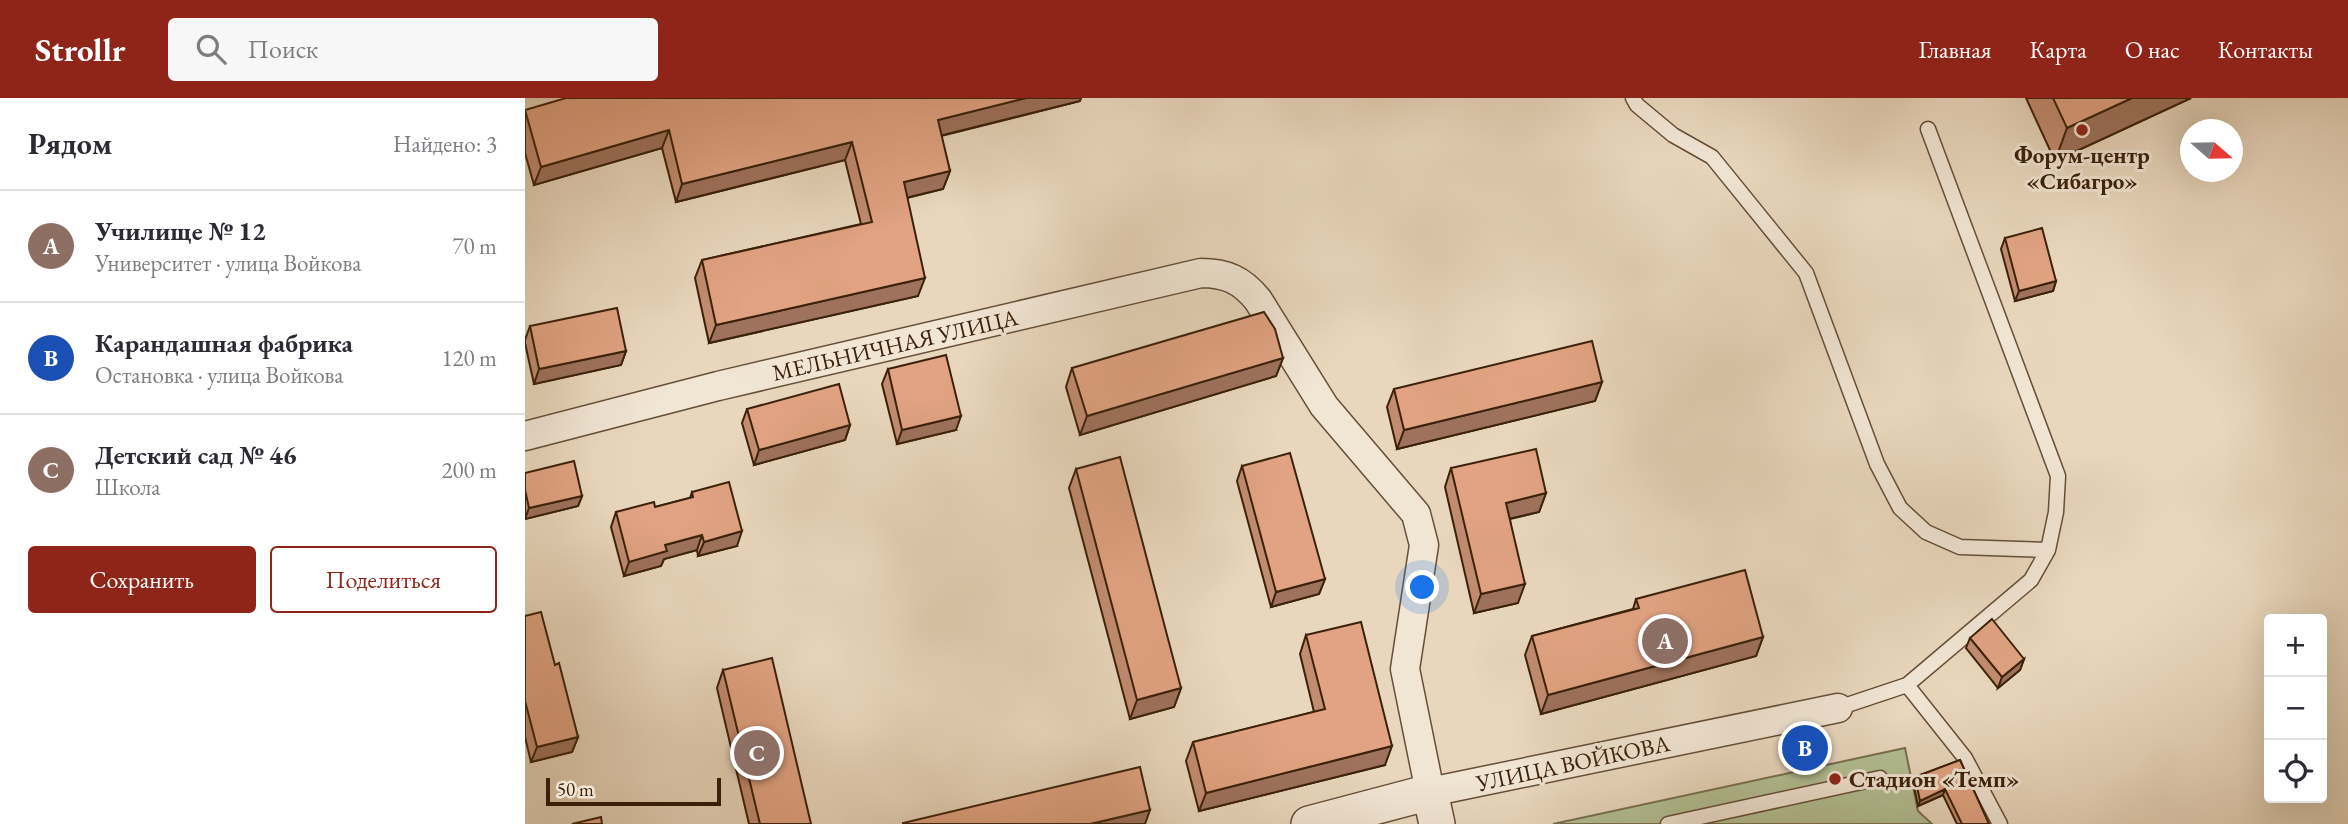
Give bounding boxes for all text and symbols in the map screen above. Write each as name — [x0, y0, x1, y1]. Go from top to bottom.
search box — [168, 18, 658, 81]
text: Strollr — [35, 28, 126, 71]
icon: search — [192, 30, 230, 68]
text: Поиск — [248, 32, 318, 66]
text: Главная — [1918, 34, 1992, 65]
text: Карта — [2030, 34, 2087, 65]
text: О нас — [2125, 34, 2180, 65]
text: Контакты — [2218, 34, 2313, 65]
north arrow — [2180, 119, 2243, 182]
marker: Форум-центр «Сибагро» — [2074, 122, 2090, 138]
text: Рядом — [28, 124, 112, 163]
text: Найдено: 3 — [393, 129, 497, 159]
place label: Форум-центр «Сибагро» — [2014, 140, 2150, 196]
text: Училище № 12 — [95, 214, 266, 248]
text: A — [43, 231, 59, 261]
text: 70 m — [452, 231, 497, 261]
text: Университет · улица Войкова — [95, 248, 361, 278]
street label: МЕЛЬНИЧНАЯ УЛИЦА — [769, 302, 1022, 388]
text: Карандашная фабрика — [95, 326, 353, 360]
text: B — [44, 343, 58, 373]
text: 120 m — [441, 343, 497, 373]
text: Остановка · улица Войкова — [95, 360, 343, 390]
text: Детский сад № 46 — [95, 438, 297, 472]
text: C — [43, 455, 59, 485]
text: 200 m — [441, 455, 497, 485]
text: Школа — [95, 472, 160, 502]
button: Сохранить — [28, 546, 256, 613]
button: Поделиться — [270, 546, 497, 613]
your location — [1405, 570, 1439, 604]
map controls — [2264, 614, 2327, 803]
button: + — [2264, 614, 2327, 677]
pin: A — [1642, 615, 1688, 667]
button: − — [2264, 677, 2327, 740]
pin: B — [1782, 722, 1828, 774]
pin: C — [734, 727, 780, 779]
street label: УЛИЦА ВОЙКОВА — [1473, 728, 1673, 798]
button: locate — [2264, 740, 2327, 803]
place label: Стадион «Темп» — [1849, 764, 2019, 794]
marker: Стадион «Темп» — [1827, 771, 1843, 787]
scale bar — [546, 775, 721, 807]
text: 50 m — [557, 777, 594, 802]

